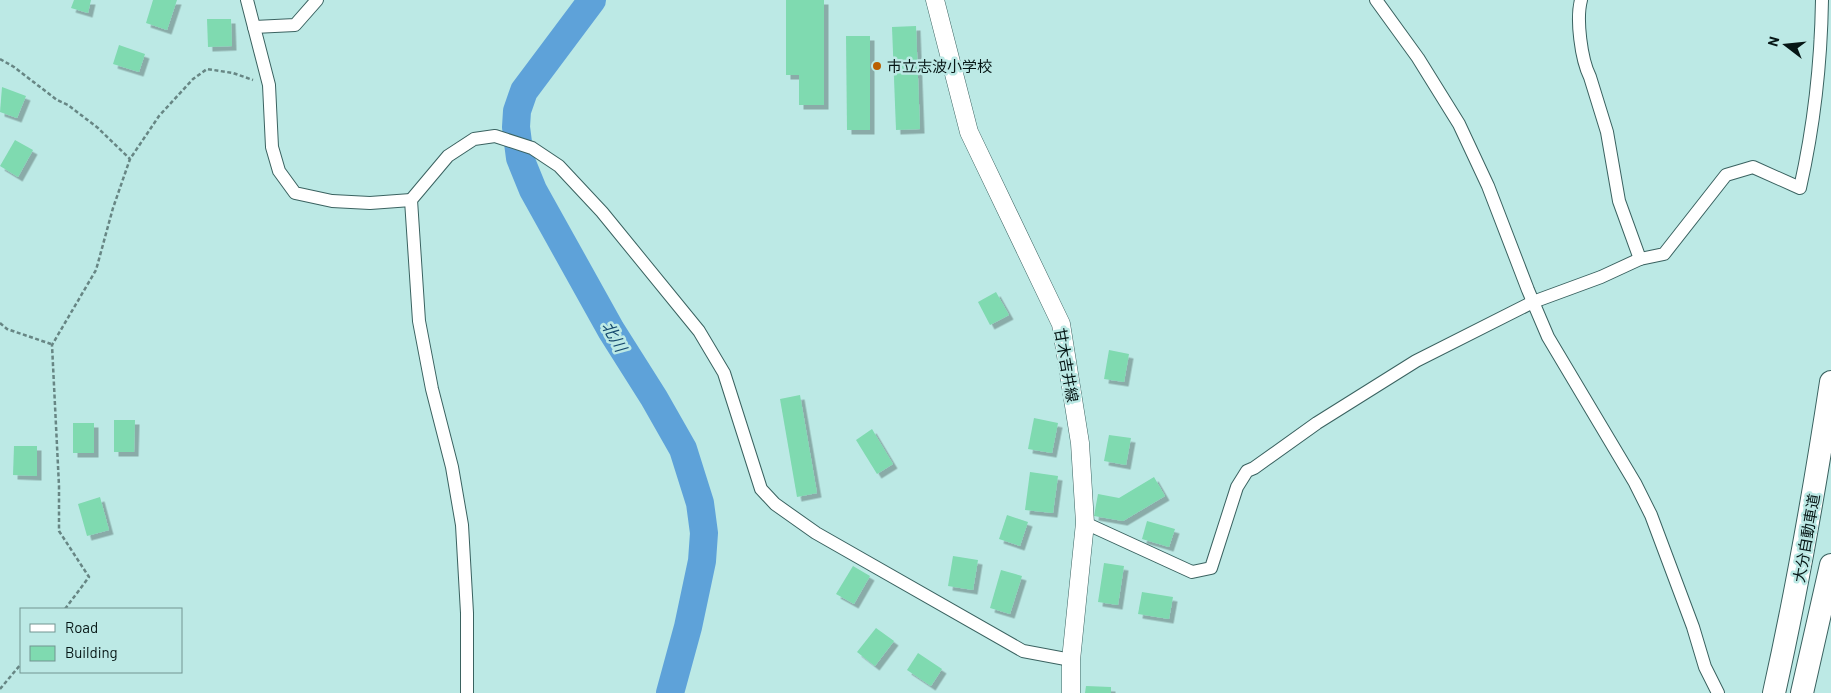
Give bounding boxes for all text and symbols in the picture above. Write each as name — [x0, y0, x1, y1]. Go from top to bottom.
north arrow — [1761, 20, 1811, 70]
text: N — [1764, 34, 1782, 48]
place label: 市立志波小学校 — [887, 57, 992, 75]
marker: 市立志波小学校 — [871, 60, 883, 72]
water label: 北川 — [599, 317, 632, 356]
street label: 甘木吉井線 — [1052, 326, 1082, 404]
street label: 大分自動車道 — [1789, 492, 1823, 584]
legend — [20, 608, 182, 673]
text: Road — [65, 618, 98, 636]
text: Building — [65, 643, 118, 661]

